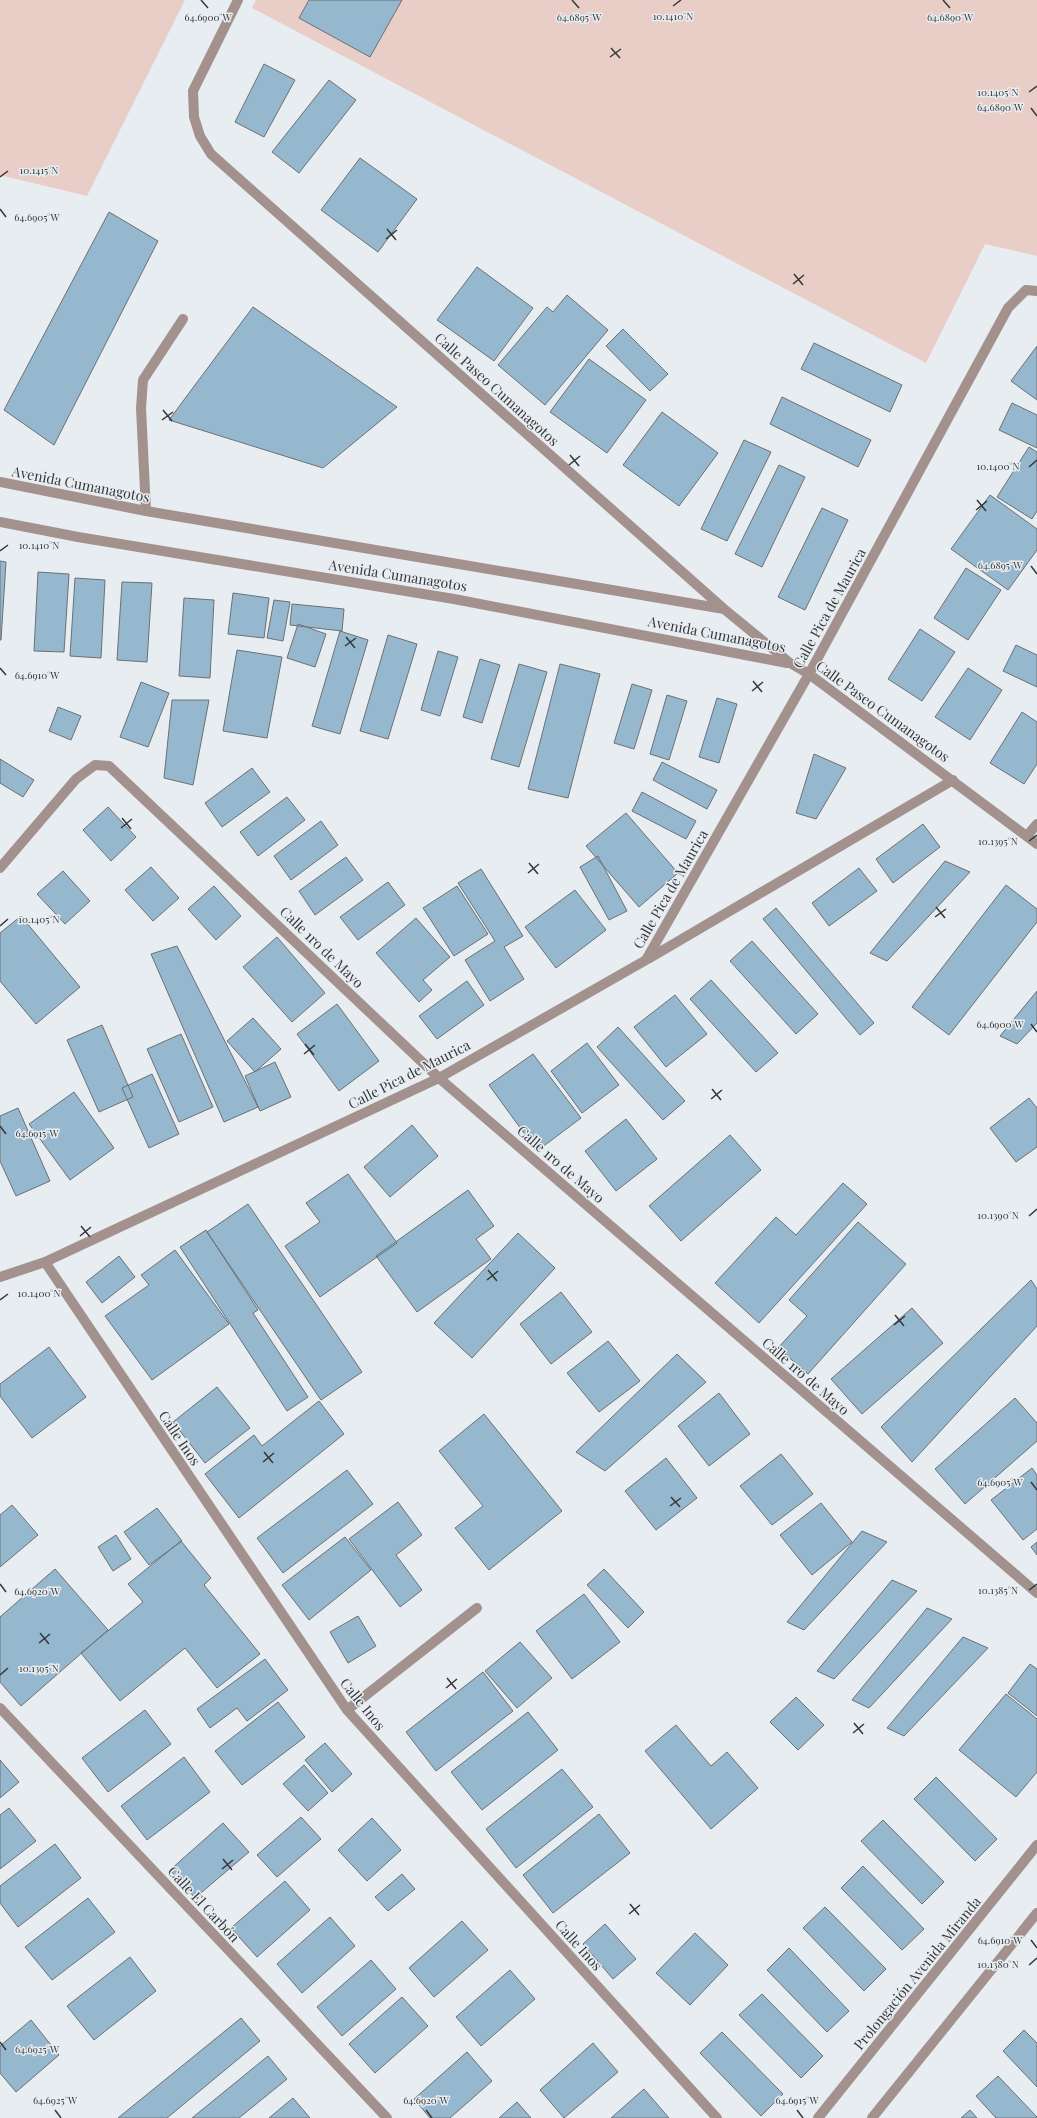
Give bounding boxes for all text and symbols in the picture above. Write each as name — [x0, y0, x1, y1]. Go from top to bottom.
text: 10.1410°N — [653, 9, 693, 23]
text: 64.6900°W — [185, 10, 232, 24]
text: 64.6895°W — [557, 10, 602, 24]
text: 64.6890°W — [927, 10, 974, 24]
text: 10.1405°N — [977, 85, 1019, 99]
text: 64.6890°W — [977, 100, 1024, 114]
text: 10.1415°N — [20, 163, 58, 177]
text: 64.6905°W — [14, 210, 61, 224]
street label: Calle Paseo Cumanagotos — [431, 328, 563, 450]
text: 10.1400°N — [977, 459, 1019, 473]
street label: Avenida Cumanagotos — [10, 461, 151, 507]
text: 10.1410°N — [19, 538, 59, 552]
street label: Calle Pica de Maurica — [788, 545, 870, 671]
street label: Avenida Cumanagotos — [326, 555, 469, 595]
text: 64.6895°W — [978, 558, 1023, 572]
street label: Avenida Cumanagotos — [646, 611, 787, 657]
street label: Calle Paseo Cumanagotos — [812, 656, 954, 766]
text: 64.6910°W — [15, 668, 60, 682]
street label: Calle Pica de Maurica — [628, 826, 712, 952]
text: 10.1395°N — [978, 834, 1018, 848]
street label: Calle 1ro de Mayo — [276, 902, 368, 992]
text: 10.1405°N — [18, 912, 60, 926]
text: 64.6900°W — [977, 1017, 1024, 1031]
street label: Calle Pica de Maurica — [345, 1035, 473, 1113]
street label: Calle 1ro de Mayo — [513, 1121, 609, 1207]
text: 64.6915°W — [16, 1126, 59, 1140]
text: 10.1390°N — [977, 1208, 1019, 1222]
text: 10.1400°N — [18, 1286, 60, 1300]
street label: Calle 1ro de Mayo — [758, 1333, 854, 1419]
street label: Calle Inos — [155, 1407, 205, 1469]
text: 64.6905°W — [977, 1475, 1024, 1489]
text: 10.1385°N — [978, 1583, 1018, 1597]
text: 64.6920°W — [14, 1584, 61, 1598]
text: 10.1395°N — [19, 1661, 59, 1675]
street label: Calle Inos — [336, 1674, 390, 1734]
street label: Calle El Carbón — [164, 1862, 245, 1947]
street label: Prolongación Avenida Miranda — [849, 1892, 985, 2054]
street label: Calle Inos — [551, 1916, 607, 1974]
text: 64.6910°W — [978, 1933, 1023, 1947]
text: 10.1380°N — [977, 1957, 1019, 1971]
text: 64.6925°W — [15, 2042, 60, 2056]
text: 64.6925°W — [33, 2093, 78, 2107]
text: 64.6920°W — [403, 2093, 450, 2107]
text: 64.6915°W — [776, 2093, 819, 2107]

